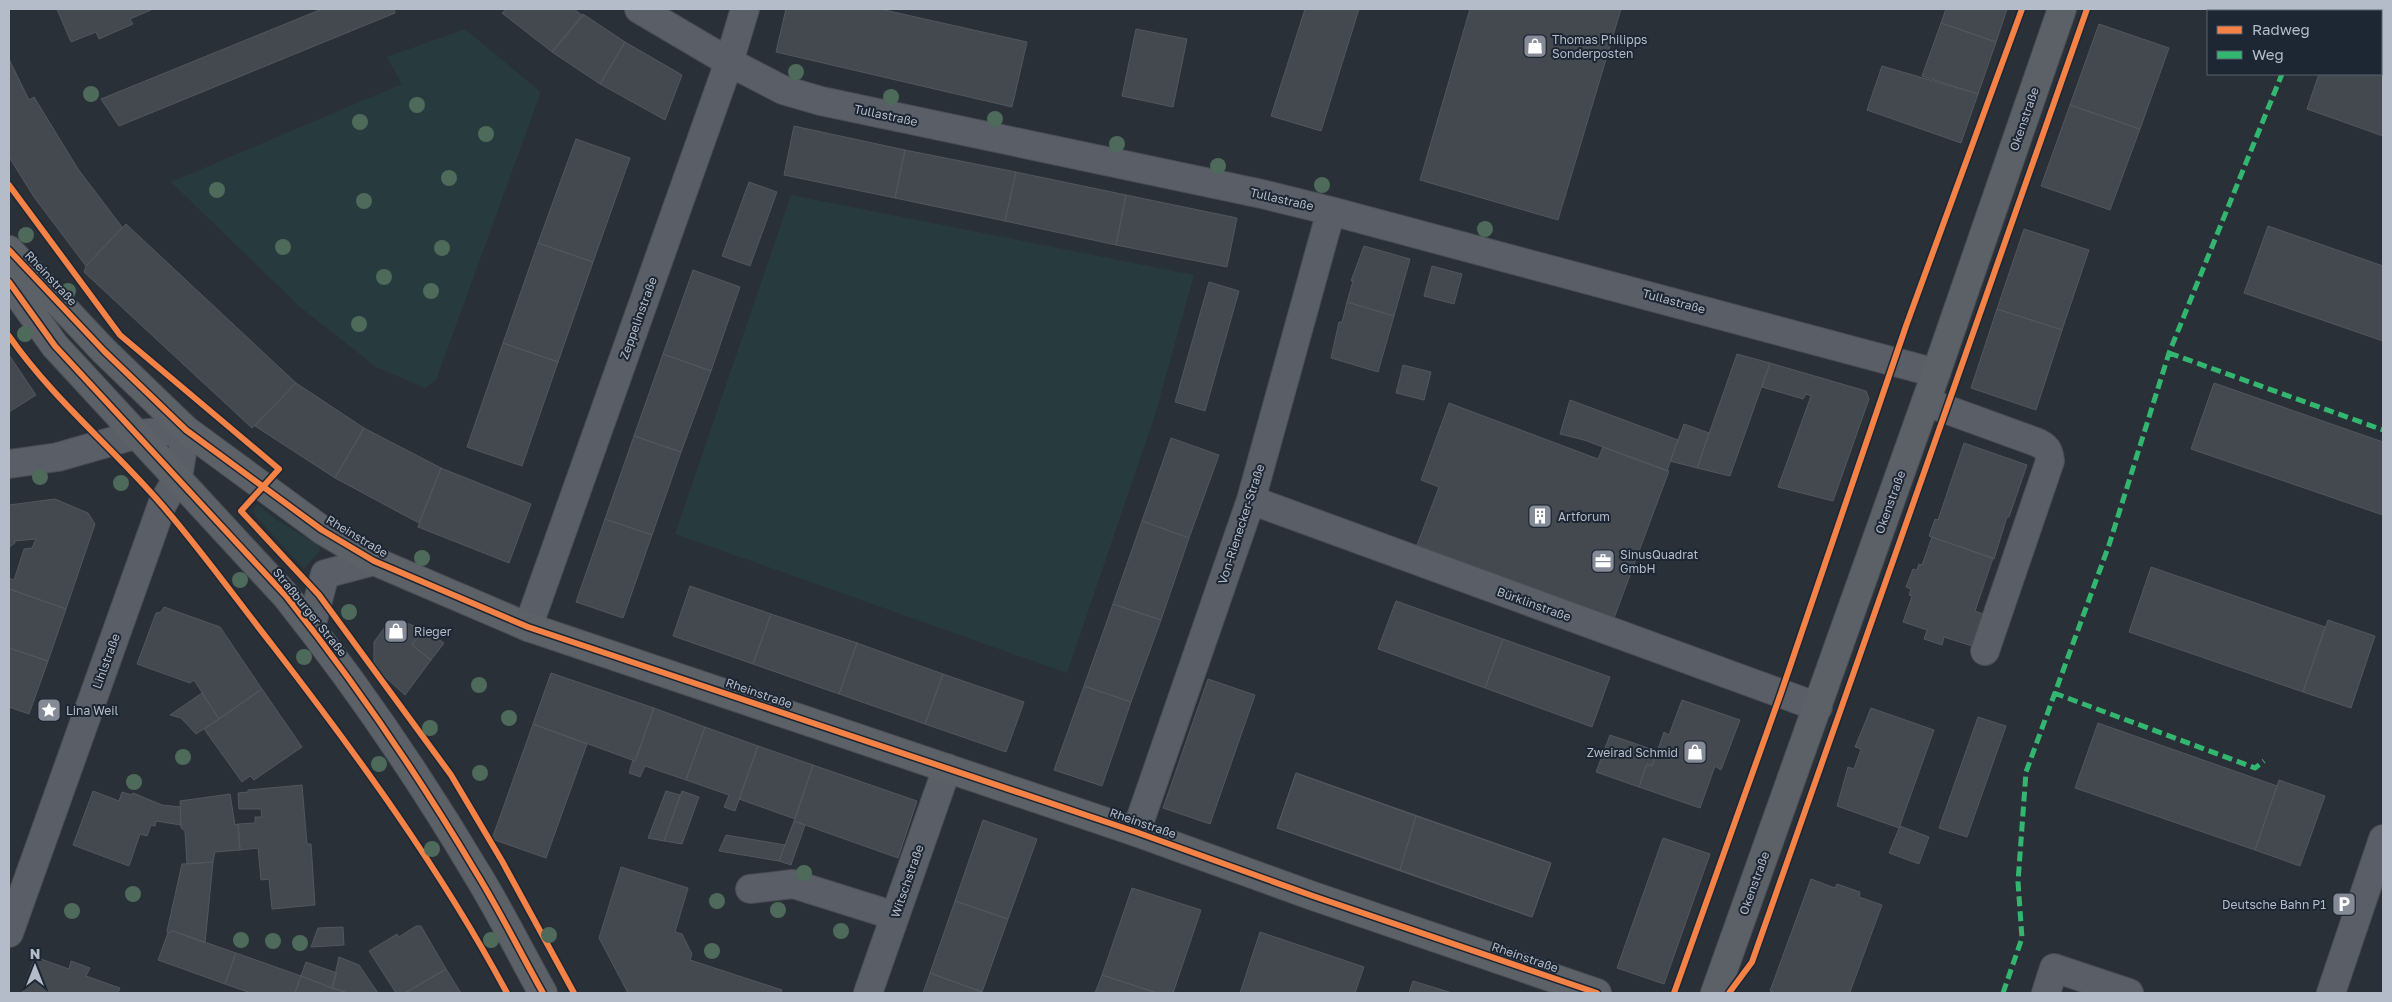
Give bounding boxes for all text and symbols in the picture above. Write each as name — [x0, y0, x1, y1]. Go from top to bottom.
legend — [2207, 10, 2382, 75]
text: Radweg — [2252, 20, 2310, 38]
place label: Thomas Philipps Sonderposten — [1552, 32, 1647, 61]
shop icon: Thomas Philipps Sonderposten — [1522, 33, 1548, 59]
text: Weg — [2252, 45, 2284, 63]
street label: Okenstraße — [2006, 85, 2042, 153]
street label: Tullastraße — [853, 101, 919, 129]
street label: Tullastraße — [1249, 184, 1315, 214]
street label: Rheinstraße — [22, 247, 80, 309]
street label: Zeppelinstraße — [616, 275, 660, 361]
street label: Tullastraße — [1641, 285, 1707, 317]
street label: Von-Rienecker-Straße — [1215, 462, 1267, 586]
street label: Okenstraße — [1872, 468, 1908, 536]
building icon: Artforum — [1527, 503, 1553, 529]
place label: Artforum — [1558, 509, 1610, 524]
street label: Rheinstraße — [323, 512, 391, 560]
place label: SinusQuadrat GmbH — [1620, 547, 1698, 576]
office icon: SinusQuadrat GmbH — [1590, 548, 1616, 574]
street label: Straßburger Straße — [270, 565, 350, 659]
street label: Bürklinstraße — [1495, 584, 1573, 624]
shop icon: Rieger — [383, 618, 409, 644]
place label: Rieger — [414, 624, 452, 639]
street label: Lihlstraße — [89, 631, 123, 691]
street label: Rheinstraße — [724, 675, 794, 711]
place icon: Lina Weil — [36, 697, 62, 723]
place label: Lina Weil — [66, 703, 118, 718]
shop icon: Zweirad Schmid — [1682, 739, 1708, 765]
place label: Zweirad Schmid — [1587, 745, 1678, 760]
street label: Rheinstraße — [1108, 805, 1178, 841]
street label: Witschstraße — [887, 842, 927, 919]
street label: Okenstraße — [1736, 849, 1772, 917]
parking icon: Deutsche Bahn P1 — [2331, 891, 2357, 917]
place label: Deutsche Bahn P1 — [2222, 897, 2326, 912]
street label: Rheinstraße — [1490, 939, 1560, 975]
north arrow — [10, 942, 60, 992]
text: N — [30, 945, 40, 962]

